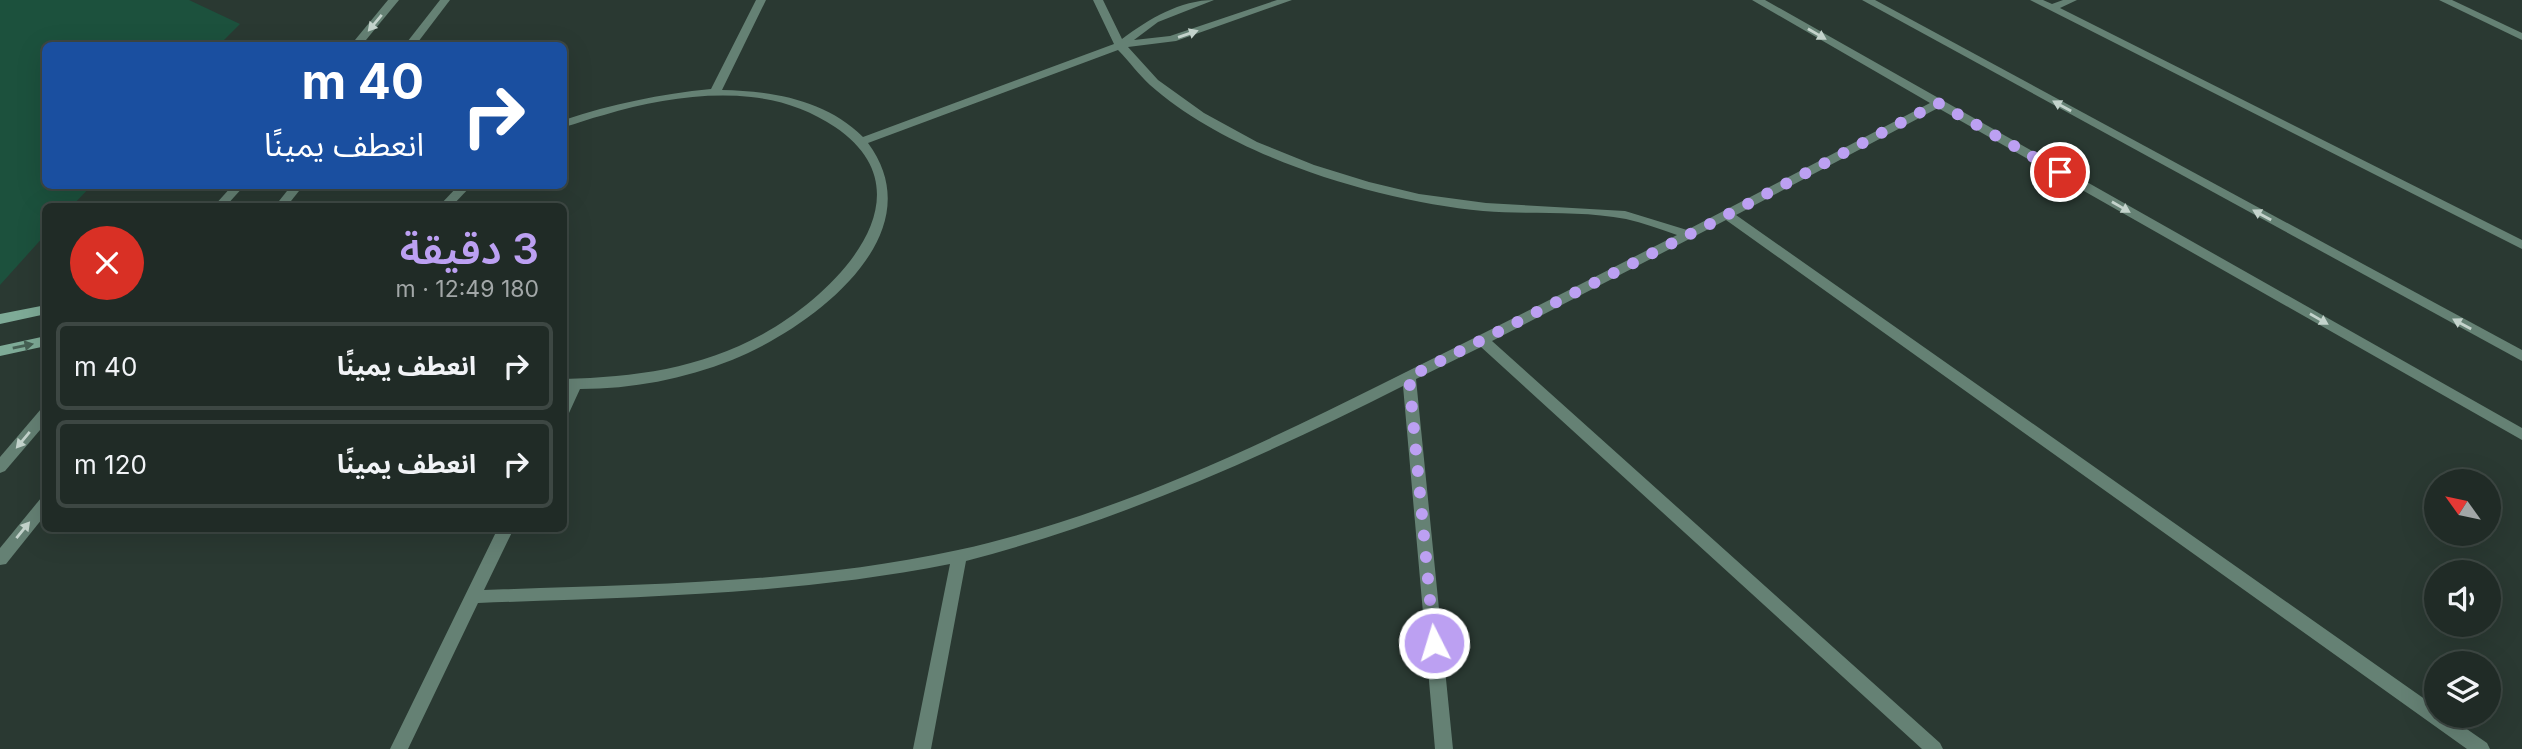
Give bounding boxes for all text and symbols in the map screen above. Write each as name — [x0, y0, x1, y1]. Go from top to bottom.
one-way arrow — [367, 13, 382, 31]
one-way arrow — [1177, 28, 1198, 39]
one-way arrow — [1807, 28, 1826, 40]
text: 40 m — [301, 52, 424, 111]
icon: right — [448, 70, 539, 161]
one-way arrow — [2053, 100, 2072, 112]
text: انعطف يمينًا — [264, 125, 424, 164]
pin — [2030, 142, 2090, 202]
icon: arrive — [2041, 153, 2079, 191]
one-way arrow — [2111, 201, 2131, 213]
one-way arrow — [2252, 209, 2272, 221]
text: 3 دقيقة — [400, 223, 539, 274]
button: close — [70, 226, 144, 300]
text: 180 m · 12:49 — [396, 275, 539, 303]
one-way arrow — [2309, 313, 2328, 325]
one-way arrow — [2452, 318, 2472, 330]
one-way arrow — [12, 340, 34, 351]
icon: right — [497, 347, 535, 385]
text: انعطف يمينًا — [337, 350, 476, 381]
text: 40 m — [74, 351, 137, 382]
one-way arrow — [16, 432, 31, 449]
icon: right — [497, 445, 535, 483]
text: انعطف يمينًا — [337, 448, 476, 479]
text: 120 m — [74, 449, 147, 480]
north arrow — [2424, 469, 2501, 546]
map controls — [2424, 469, 2501, 728]
one-way arrow — [15, 522, 30, 540]
button: sound — [2424, 560, 2501, 637]
position arrow — [1397, 606, 1471, 680]
button: layers — [2424, 651, 2501, 728]

